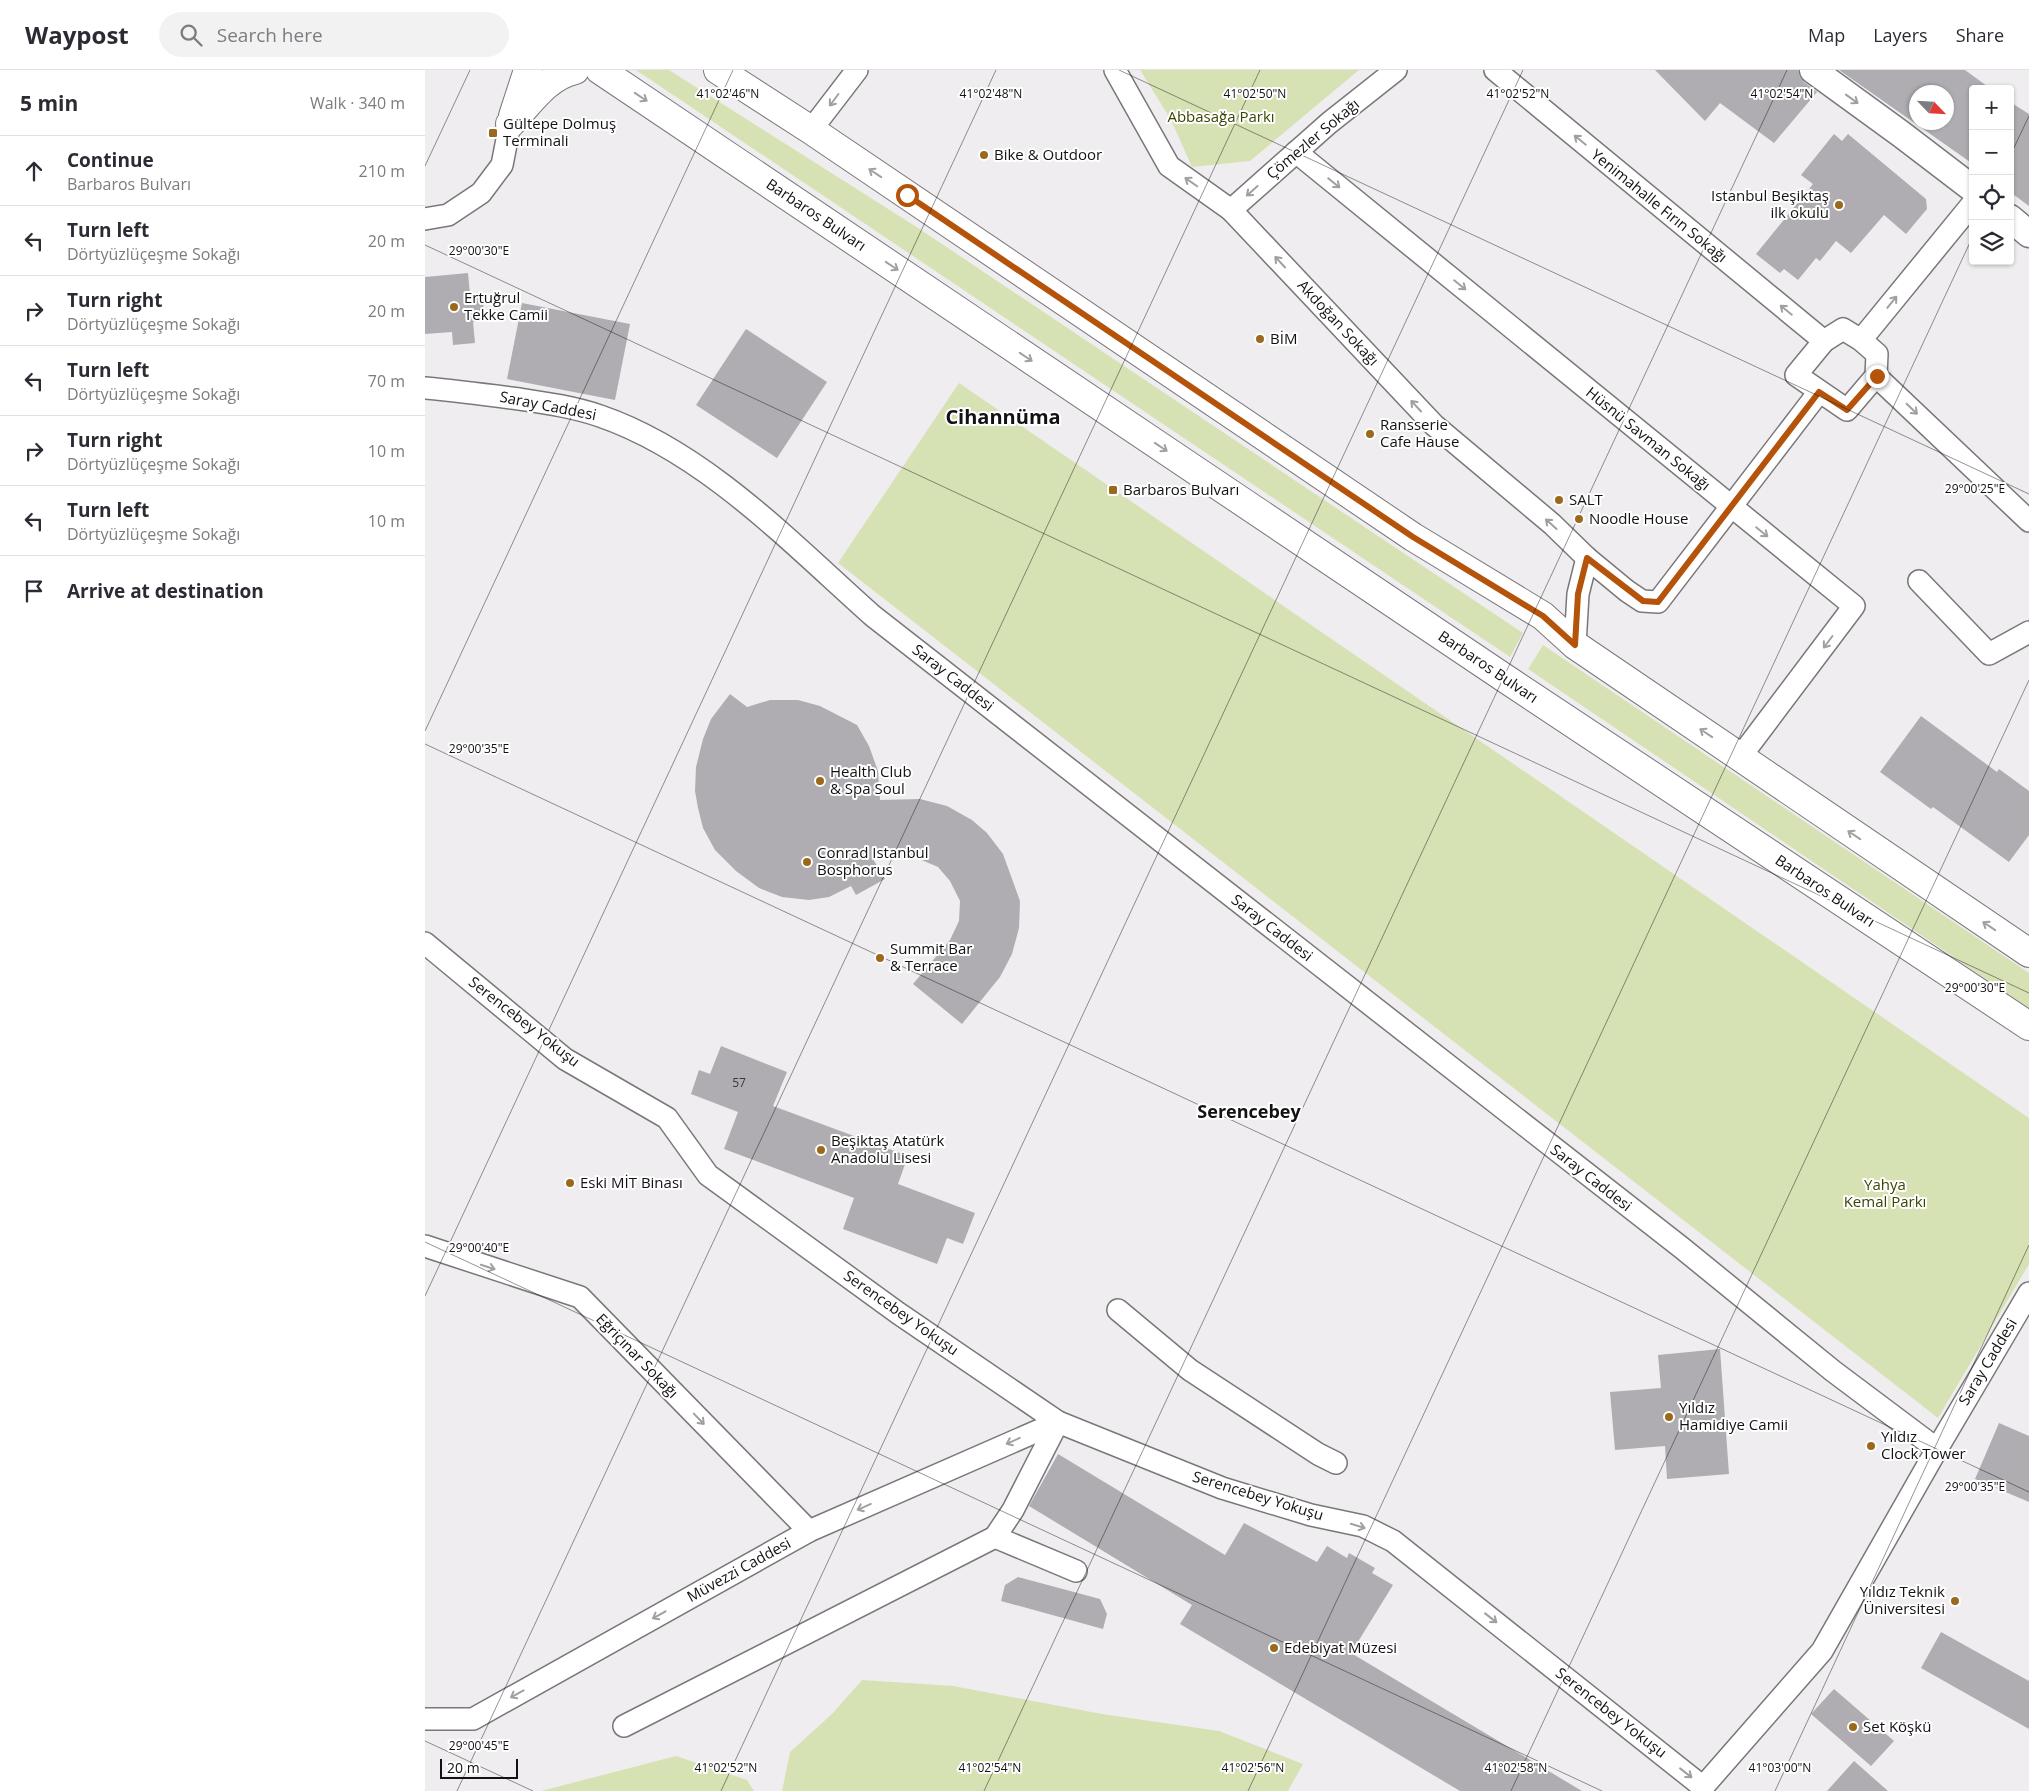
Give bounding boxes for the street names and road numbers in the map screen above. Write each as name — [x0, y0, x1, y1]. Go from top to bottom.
street label: Çömezler Sokağı — [1262, 93, 1363, 183]
street label: Yenimahalle Fırın Sokağı — [1588, 144, 1732, 266]
street label: Barbaros Bulvarı — [763, 173, 870, 255]
street label: Akdoğan Sokağı — [1294, 275, 1384, 370]
street label: Hüsnü Savman Sokağı — [1582, 382, 1715, 495]
street label: Saray Caddesi — [498, 386, 598, 424]
street label: Barbaros Bulvarı — [1435, 625, 1542, 707]
street label: Saray Caddesi — [909, 639, 998, 715]
street label: Barbaros Bulvarı — [1772, 849, 1879, 931]
street label: Saray Caddesi — [1228, 889, 1317, 965]
street label: Serencebey Yokuşu — [465, 972, 584, 1071]
street label: Saray Caddesi — [1547, 1139, 1636, 1215]
street label: Serencebey Yokuşu — [840, 1265, 963, 1359]
street label: Eğriçınar Sokağı — [592, 1309, 683, 1402]
street label: Saray Caddesi — [1953, 1314, 2021, 1409]
street label: Serencebey Yokuşu — [1190, 1466, 1326, 1524]
street label: Müvezzi Caddesi — [683, 1532, 794, 1606]
street label: Serencebey Yokuşu — [1552, 1663, 1671, 1762]

